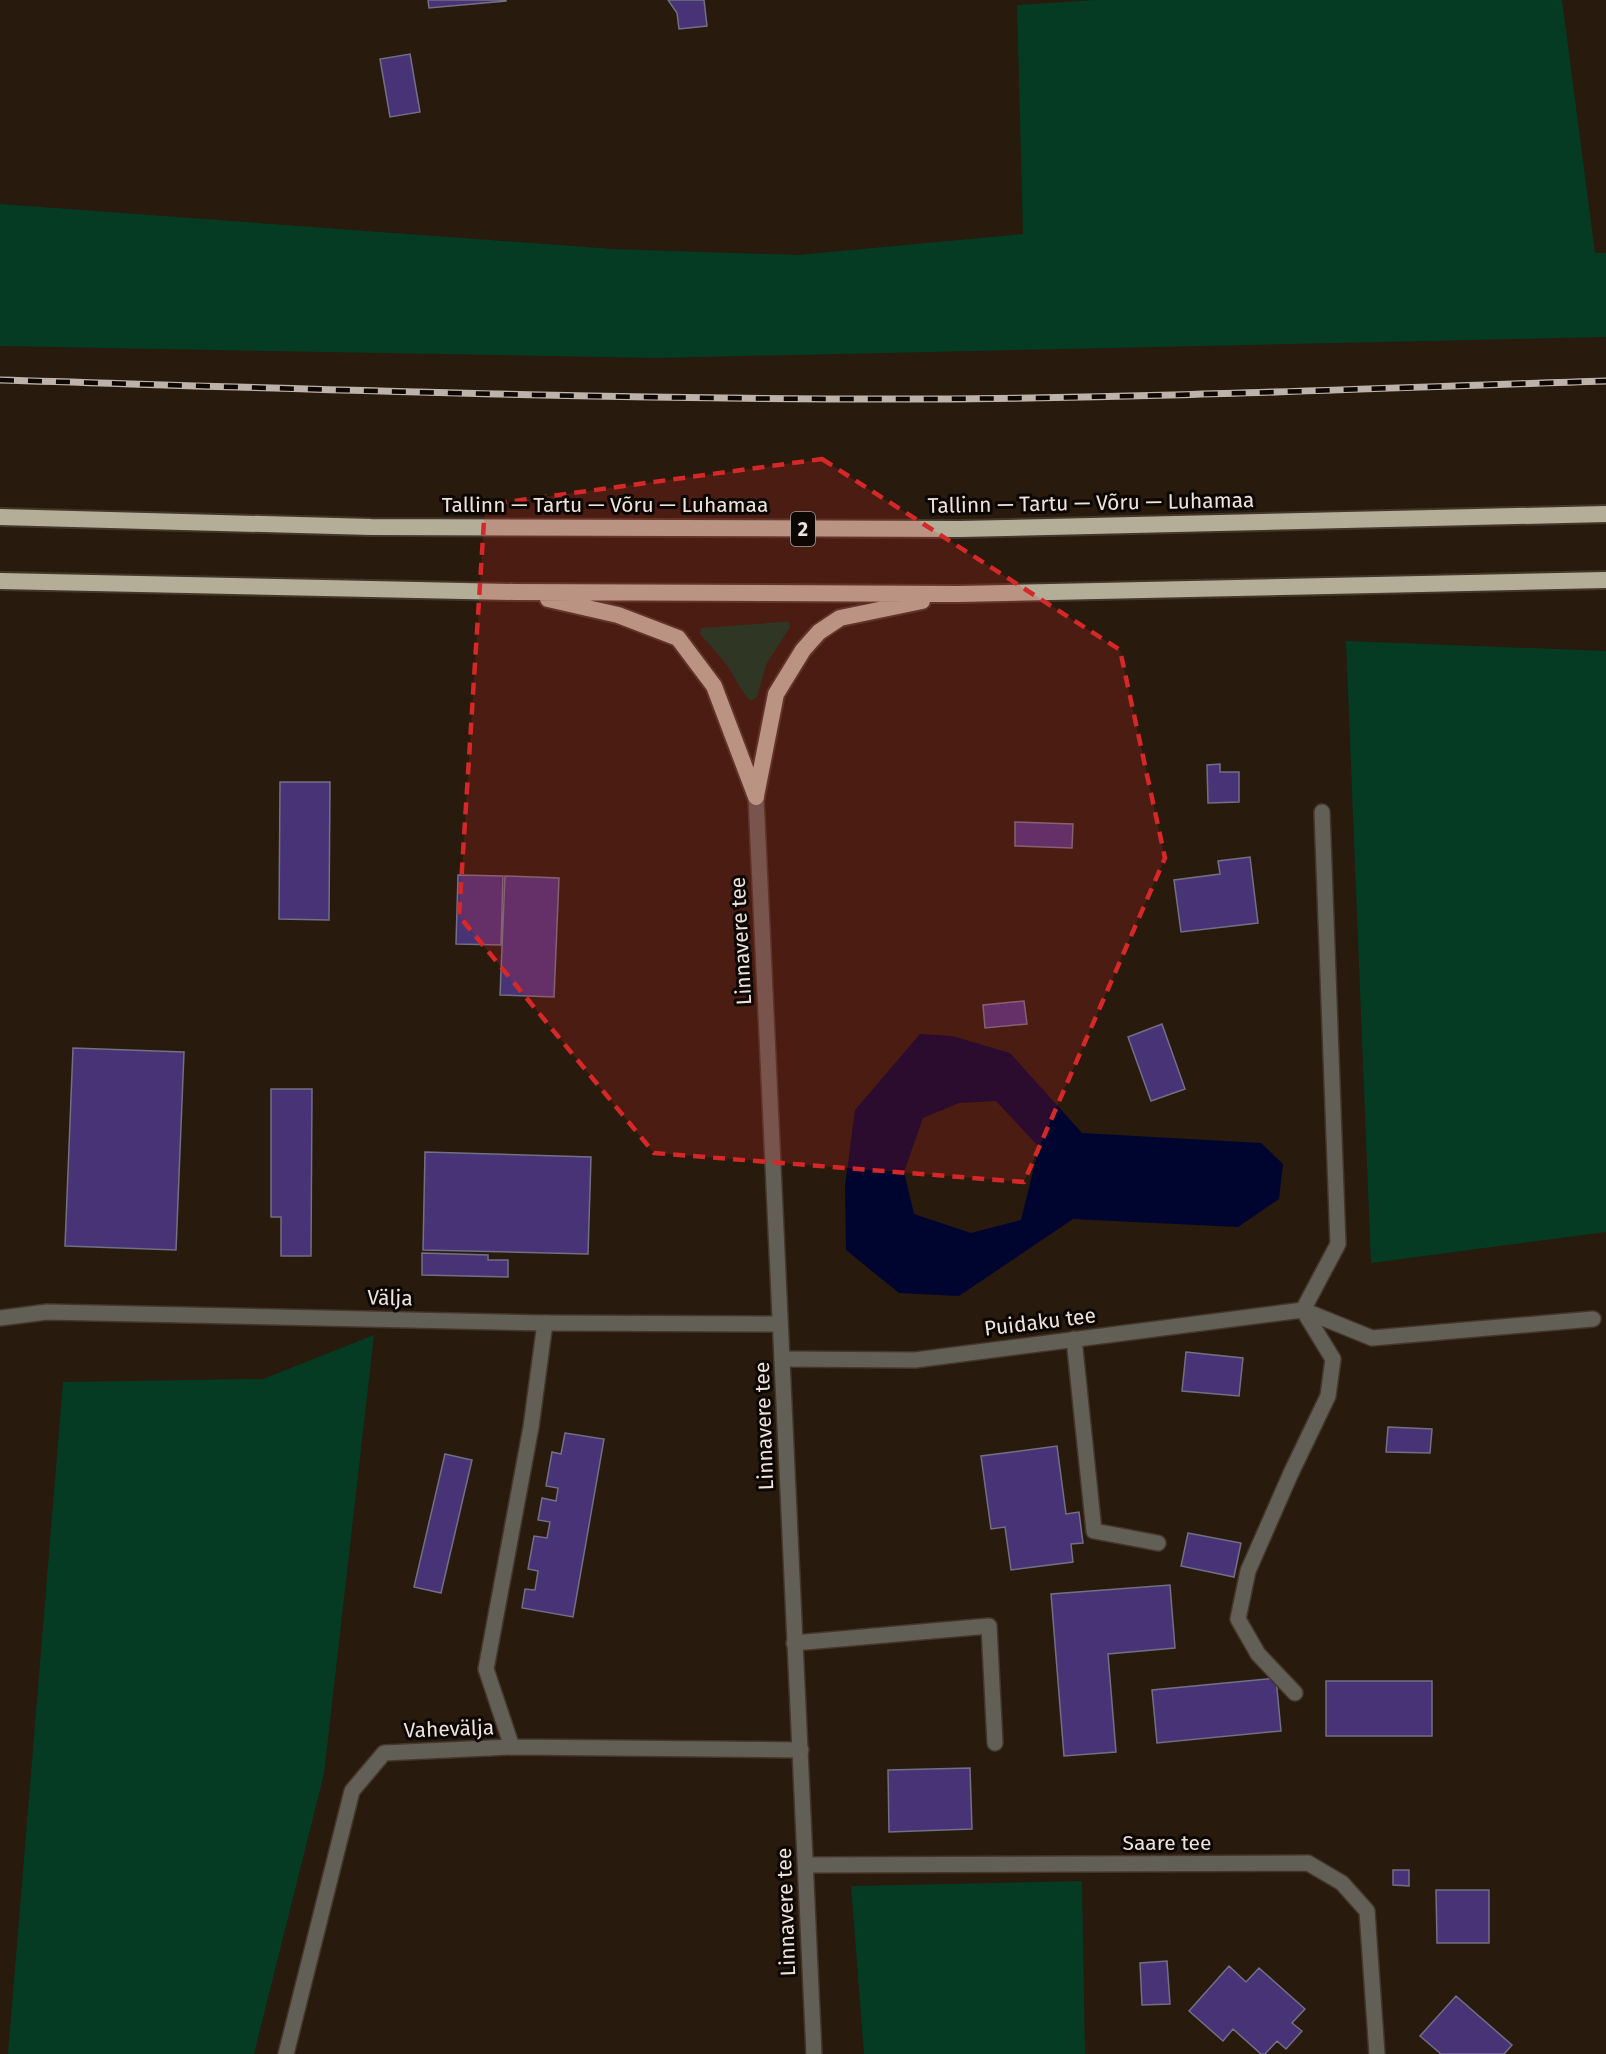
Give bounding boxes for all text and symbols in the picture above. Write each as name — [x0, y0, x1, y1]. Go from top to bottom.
street label: Tallinn — Tartu — Võru — Luhamaa — [927, 487, 1255, 519]
street label: Tallinn — Tartu — Võru — Luhamaa — [442, 492, 768, 518]
road number: 2 — [791, 512, 815, 546]
street label: Linnavere tee — [725, 876, 757, 1006]
street label: Välja — [367, 1285, 413, 1311]
street label: Puidaku tee — [983, 1302, 1097, 1342]
street label: Linnavere tee — [749, 1361, 779, 1491]
street label: Vahevälja — [403, 1714, 495, 1744]
street label: Saare tee — [1123, 1830, 1211, 1856]
street label: Linnavere tee — [771, 1847, 801, 1977]

